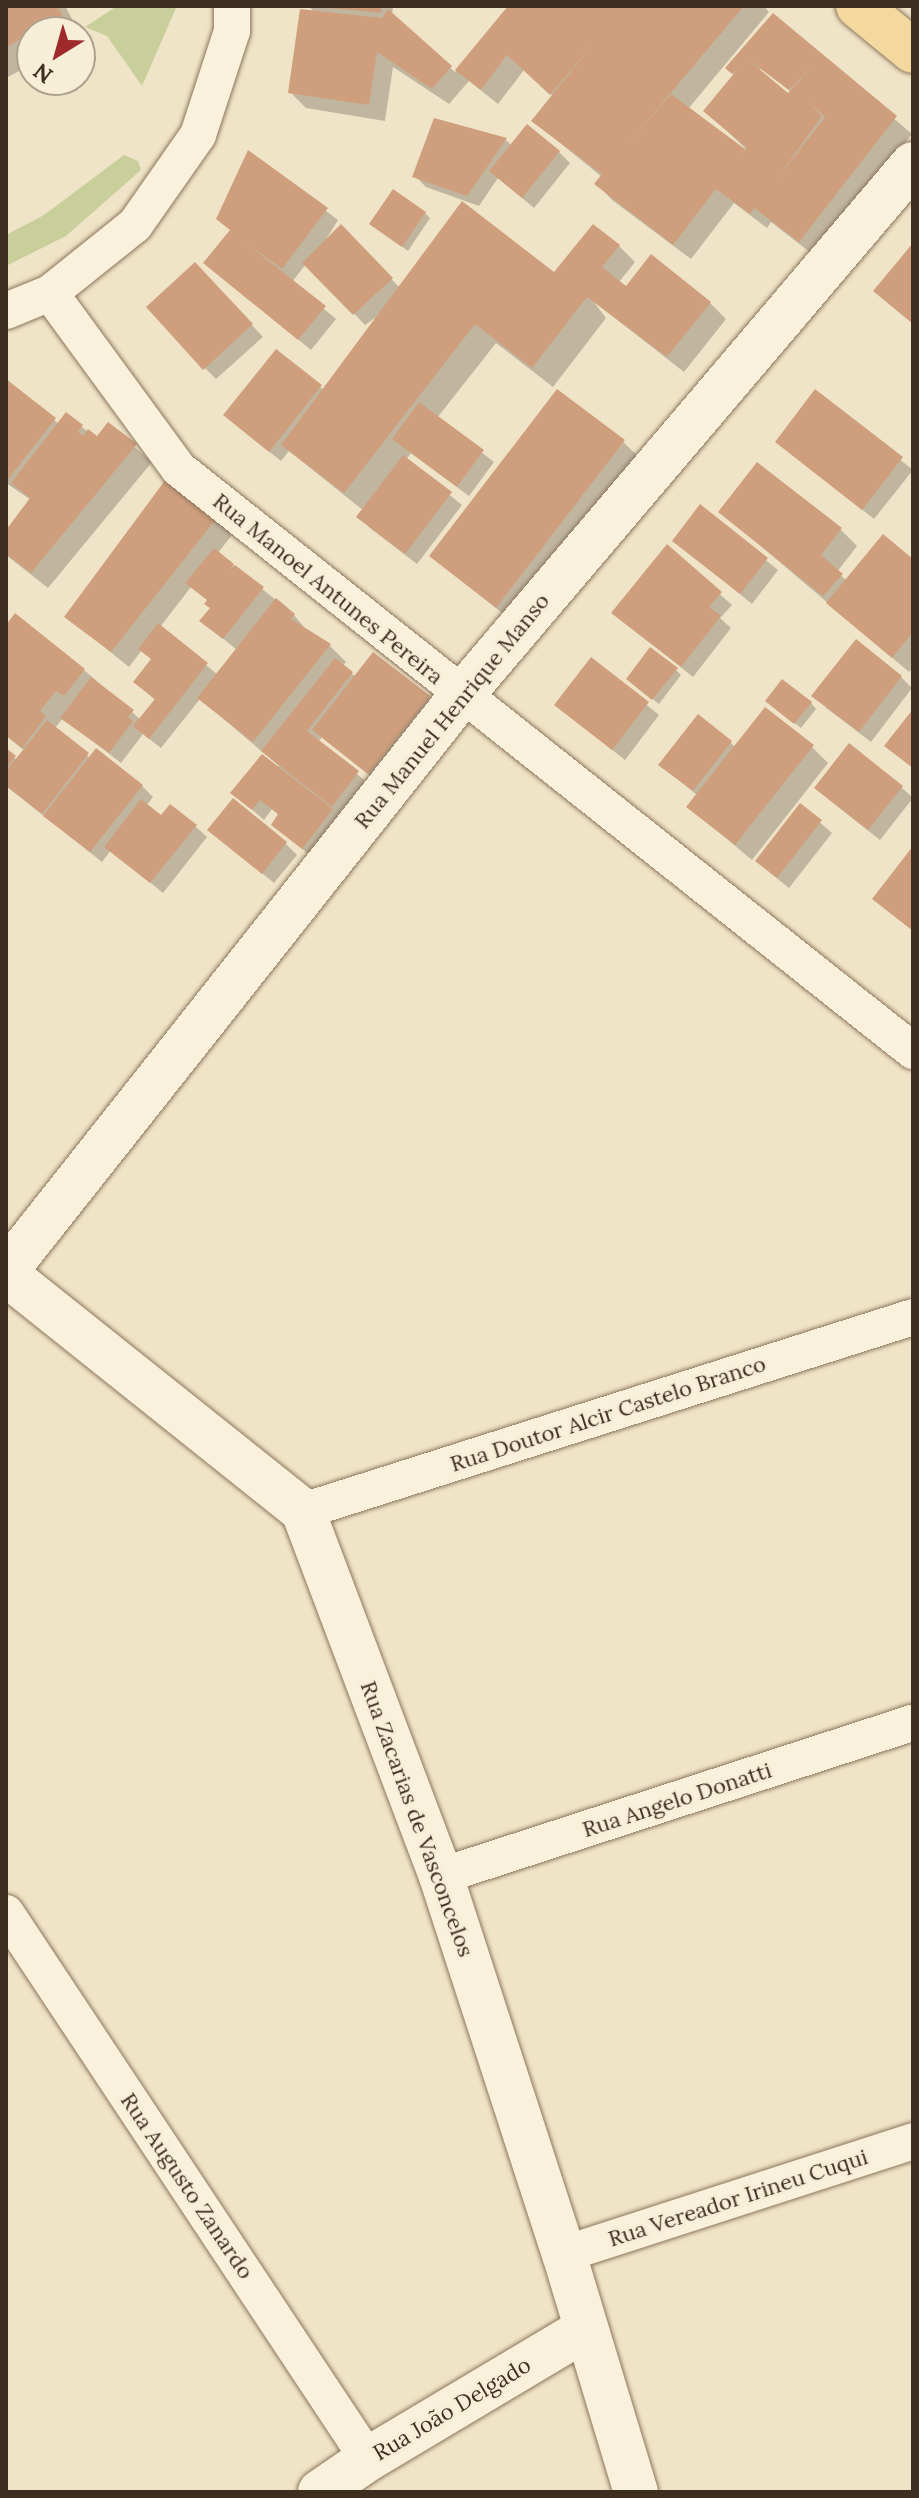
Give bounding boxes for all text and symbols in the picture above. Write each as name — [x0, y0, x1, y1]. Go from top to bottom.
north arrow — [16, 16, 96, 96]
text: N — [28, 57, 58, 90]
street label: Rua Manoel Antunes Pereira — [208, 488, 448, 690]
street label: Rua Manuel Henrique Manso — [349, 588, 555, 834]
street label: Rua Doutor Alcir Castelo Branco — [447, 1350, 769, 1478]
street label: Rua Zacarias de Vasconcelos — [355, 1678, 479, 1960]
street label: Rua Angelo Donatti — [579, 1757, 775, 1843]
street label: Rua Augusto Zanardo — [115, 2088, 259, 2284]
street label: Rua Vereador Irineu Cuqui — [605, 2144, 871, 2252]
street label: Rua João Delgado — [369, 2352, 535, 2466]

